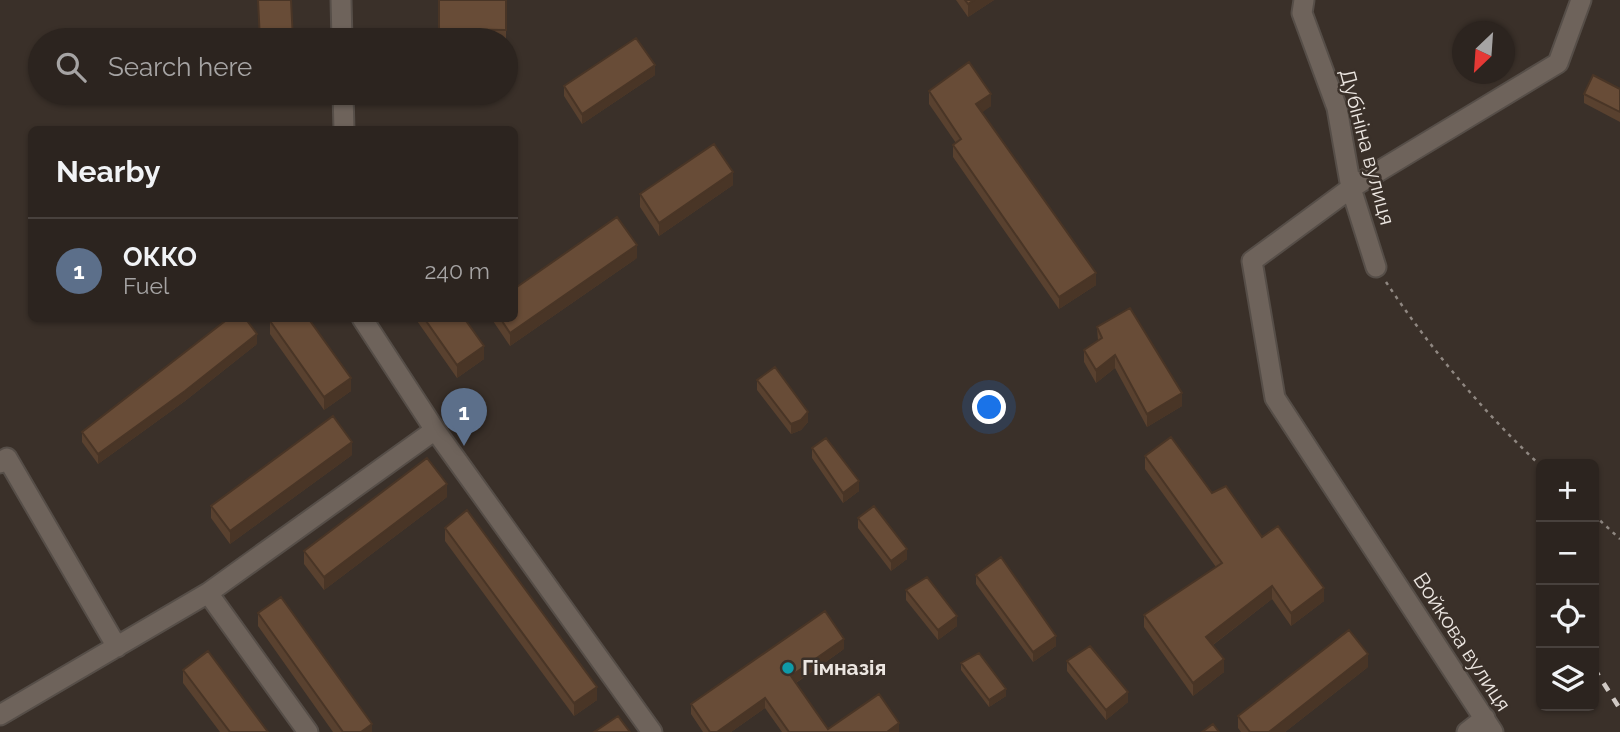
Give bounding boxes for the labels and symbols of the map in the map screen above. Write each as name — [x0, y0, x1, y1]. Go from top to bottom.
north arrow — [1452, 21, 1515, 84]
street label: Дубініна вулиця — [1335, 66, 1400, 228]
pin: 1 — [441, 388, 487, 446]
your location — [972, 390, 1006, 424]
street label: Войкова вулиця — [1408, 568, 1516, 716]
place label: Гімназія — [802, 655, 886, 680]
marker: Гімназія — [780, 660, 796, 676]

